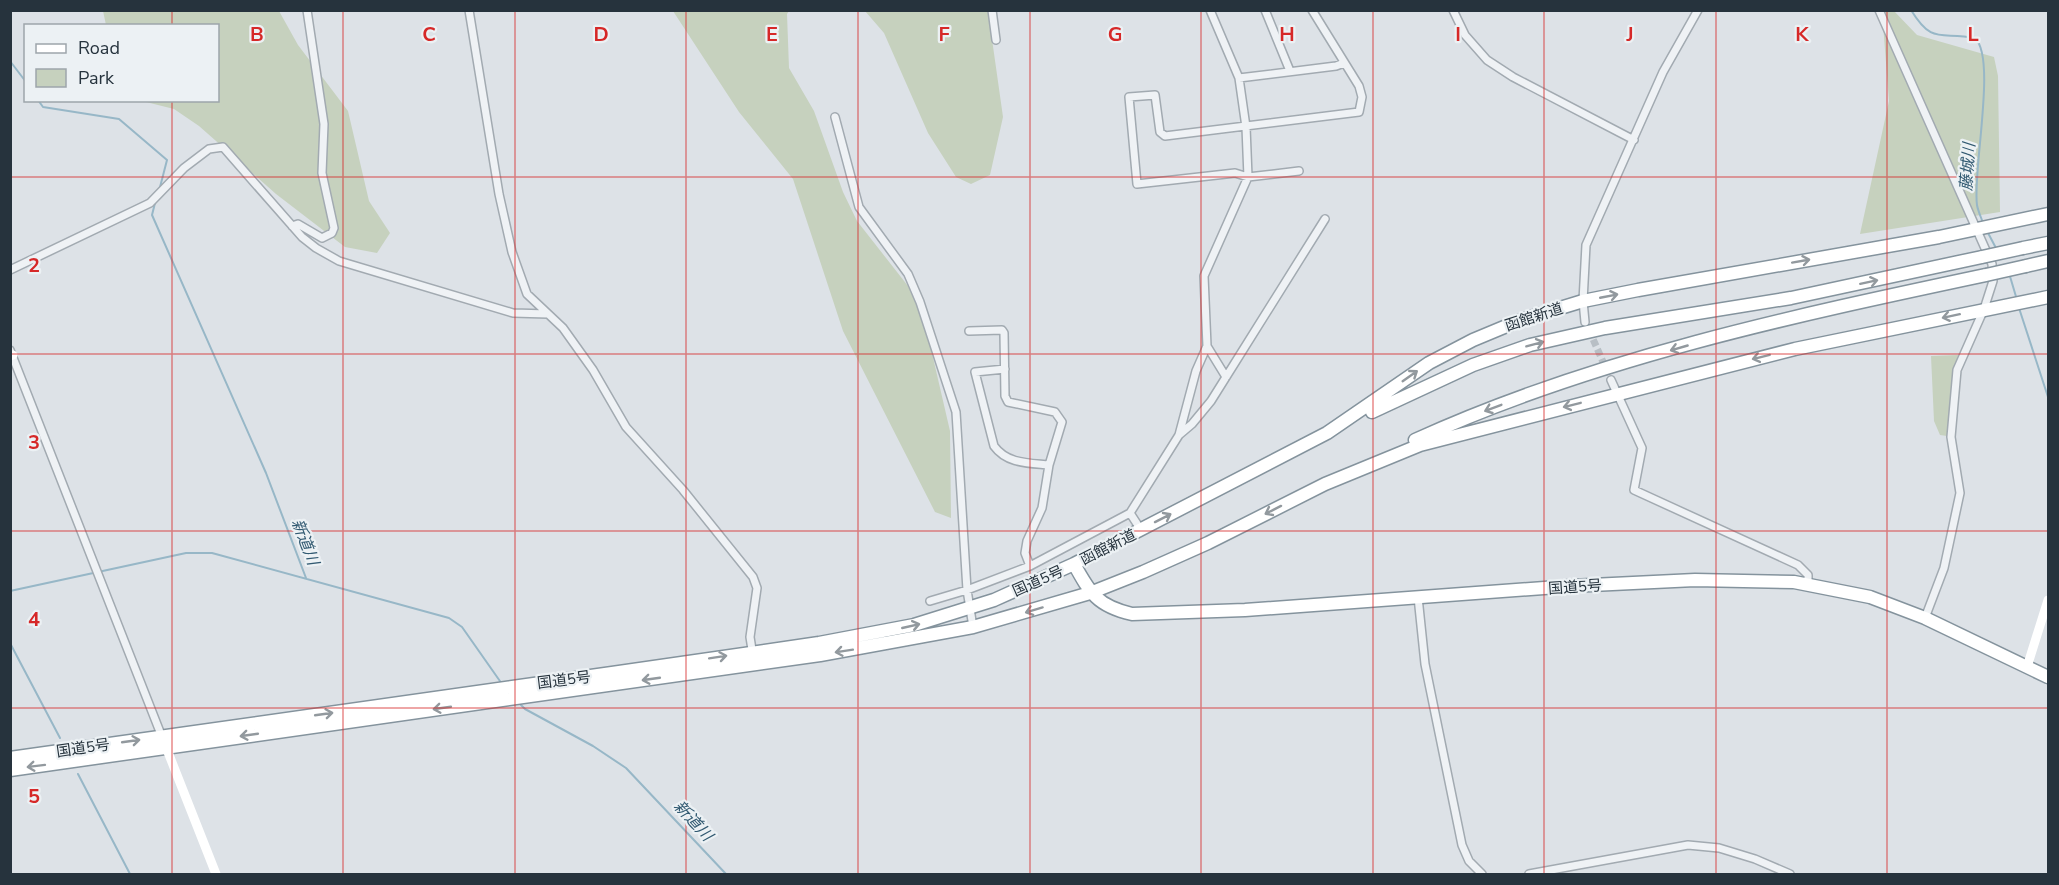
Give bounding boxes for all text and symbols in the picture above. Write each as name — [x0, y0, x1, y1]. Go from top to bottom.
text: B — [250, 21, 264, 48]
text: C — [422, 21, 436, 48]
text: D — [593, 21, 609, 48]
text: E — [766, 21, 778, 48]
text: F — [938, 21, 950, 48]
text: G — [1108, 21, 1122, 48]
text: H — [1279, 21, 1295, 48]
text: I — [1455, 21, 1461, 48]
text: J — [1625, 21, 1634, 48]
text: K — [1795, 21, 1809, 48]
text: L — [1967, 21, 1979, 48]
legend — [24, 24, 219, 102]
text: Road — [78, 36, 120, 60]
text: Park — [78, 66, 115, 90]
water label: 藤城川 — [1955, 140, 1981, 192]
text: 2 — [28, 252, 40, 279]
one-way arrow — [1790, 256, 1810, 267]
one-way arrow — [1859, 276, 1878, 287]
one-way arrow — [1599, 290, 1618, 301]
street label: 函館新道 — [1502, 298, 1566, 336]
one-way arrow — [1942, 311, 1962, 322]
one-way arrow — [1525, 338, 1544, 349]
one-way arrow — [1670, 343, 1689, 354]
one-way arrow — [1752, 352, 1771, 364]
one-way arrow — [1401, 370, 1417, 382]
one-way arrow — [1562, 399, 1581, 411]
one-way arrow — [1484, 403, 1503, 414]
text: 3 — [28, 429, 40, 456]
one-way arrow — [1265, 504, 1282, 516]
one-way arrow — [1154, 512, 1172, 524]
water label: 新道川 — [286, 516, 325, 570]
street label: 函館新道 — [1077, 524, 1139, 570]
street label: 国道5号 — [1009, 561, 1067, 601]
street label: 国道5号 — [1547, 575, 1603, 599]
one-way arrow — [1025, 605, 1044, 616]
text: 4 — [28, 606, 40, 633]
one-way arrow — [901, 619, 920, 631]
one-way arrow — [835, 646, 854, 657]
one-way arrow — [708, 652, 728, 663]
street label: 国道5号 — [536, 667, 592, 693]
one-way arrow — [642, 674, 661, 685]
one-way arrow — [433, 702, 453, 713]
one-way arrow — [314, 708, 333, 719]
one-way arrow — [240, 730, 260, 741]
street label: 国道5号 — [55, 734, 111, 762]
one-way arrow — [120, 736, 140, 747]
one-way arrow — [26, 761, 46, 772]
text: 5 — [28, 783, 40, 810]
water label: 新道川 — [669, 796, 719, 848]

